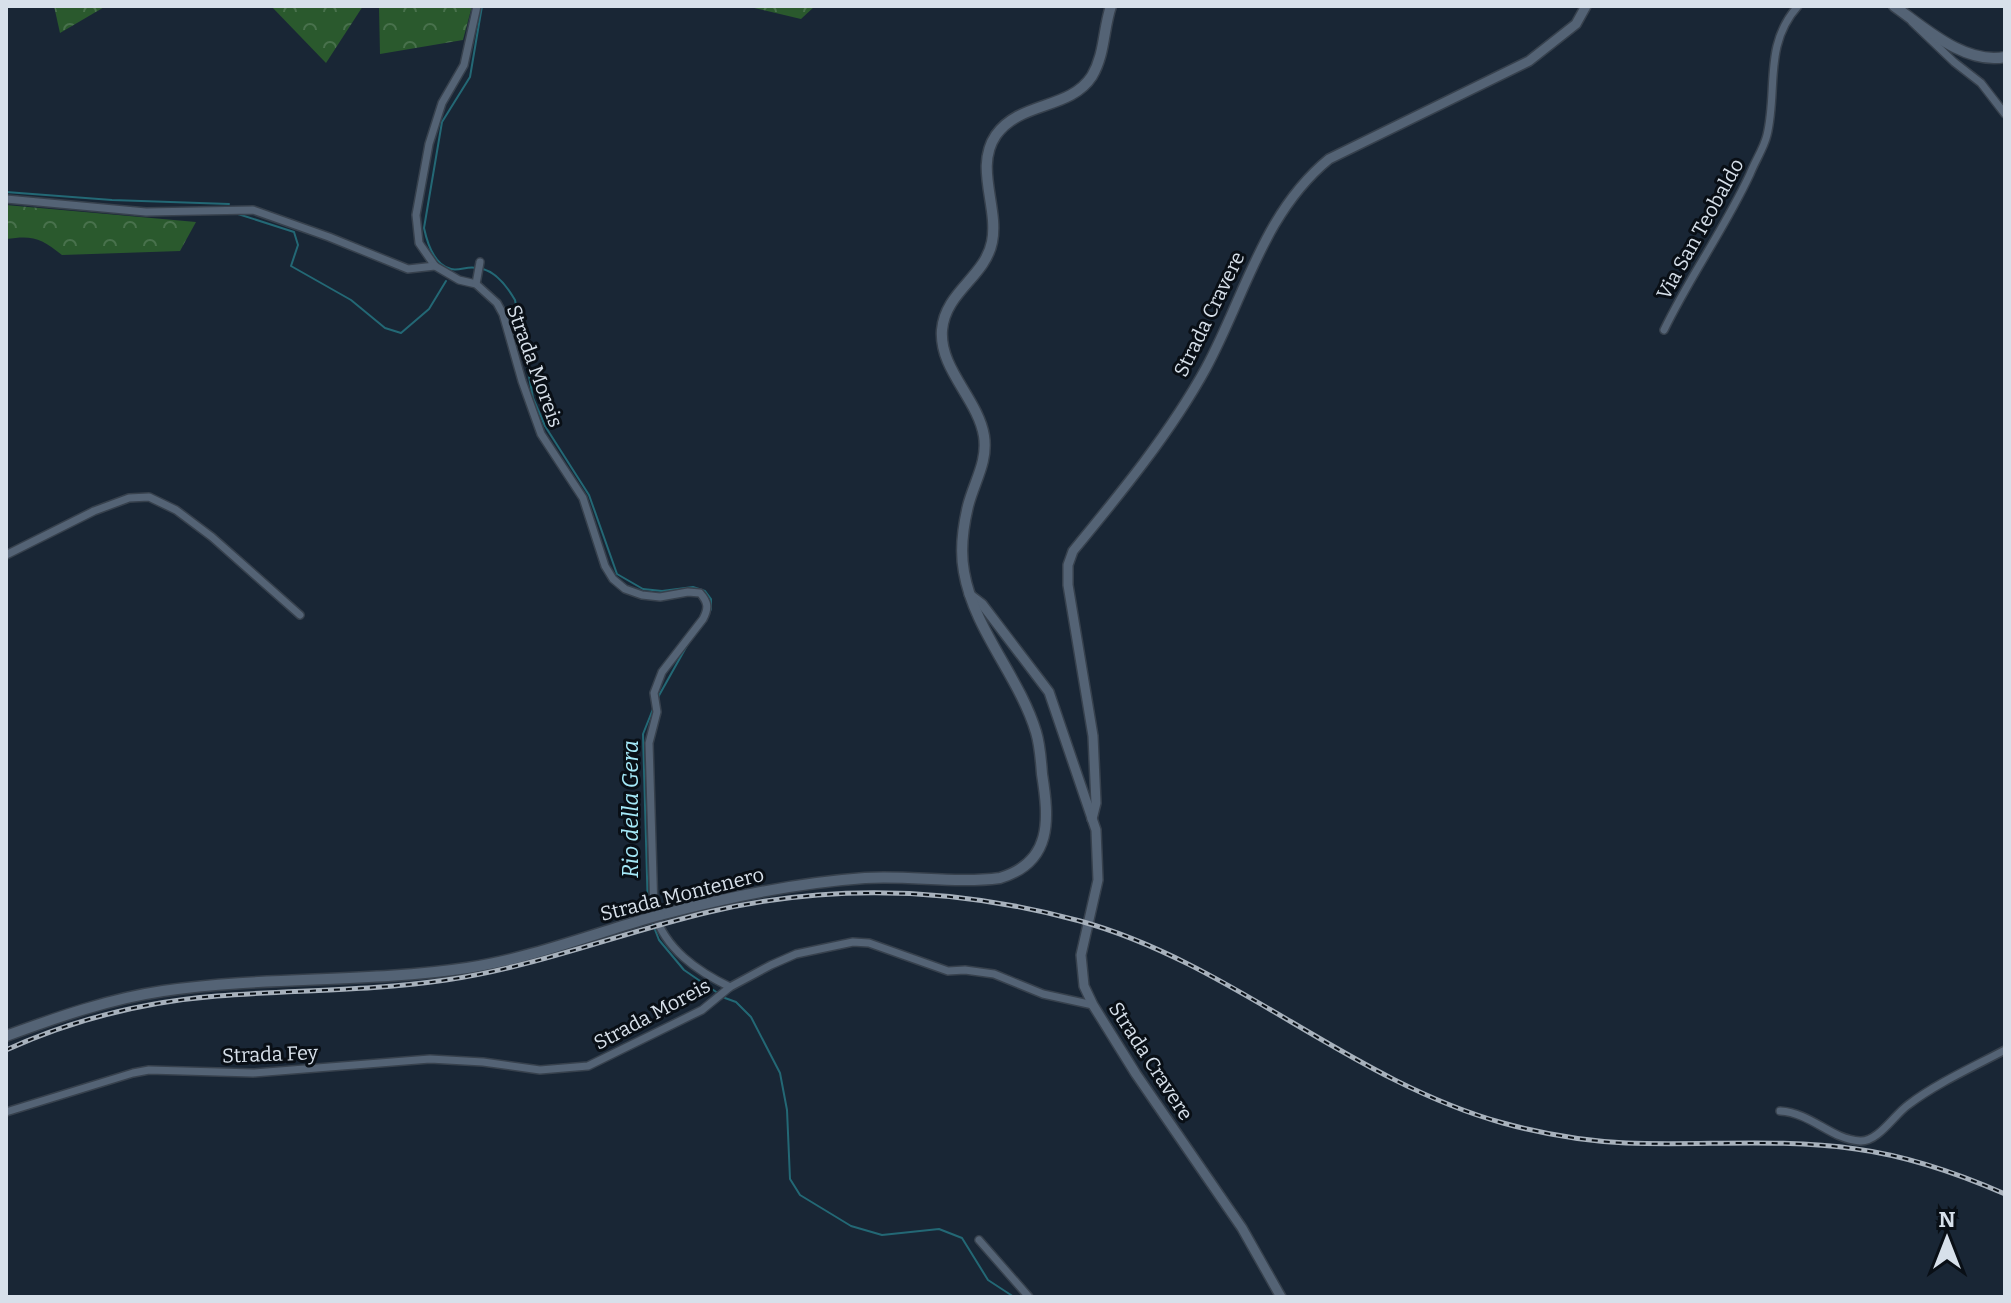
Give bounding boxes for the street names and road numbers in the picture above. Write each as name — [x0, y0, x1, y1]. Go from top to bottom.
street label: Via San Teobaldo — [1651, 154, 1749, 304]
street label: Strada Cravere — [1168, 248, 1250, 380]
street label: Strada Moreis — [502, 302, 568, 430]
street label: Strada Montenero — [598, 862, 766, 926]
street label: Strada Moreis — [590, 973, 714, 1055]
street label: Strada Cravere — [1104, 997, 1198, 1125]
street label: Strada Fey — [222, 1040, 319, 1068]

